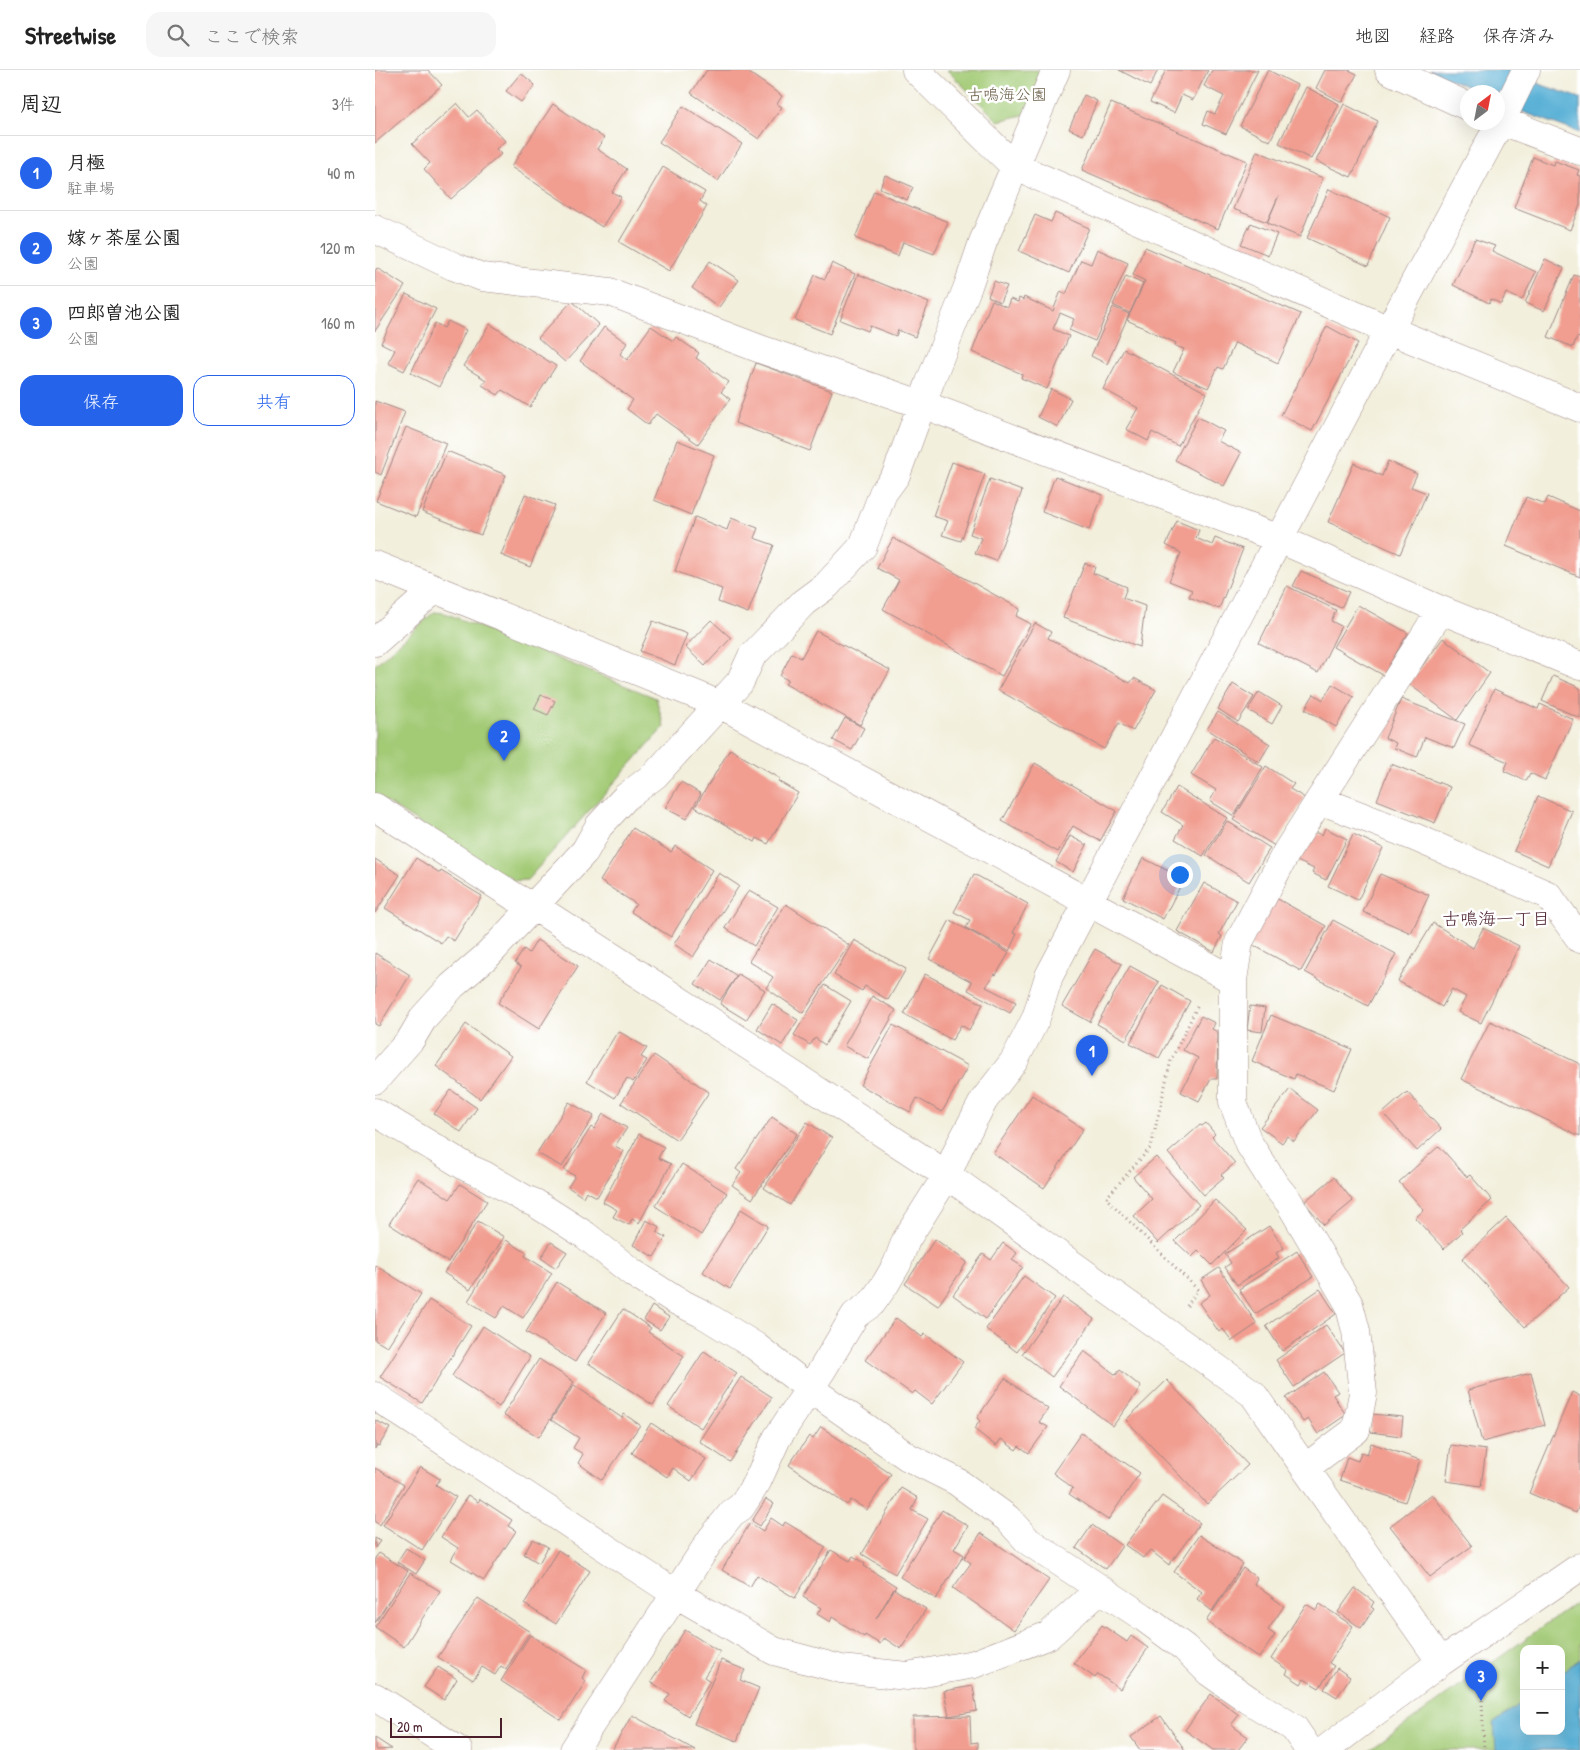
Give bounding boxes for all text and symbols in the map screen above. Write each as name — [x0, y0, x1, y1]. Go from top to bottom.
search box — [146, 12, 496, 57]
text: Streetwise — [25, 19, 116, 51]
icon: search — [164, 21, 192, 49]
text: ここで検索 — [204, 23, 299, 49]
text: 地図 — [1355, 23, 1391, 48]
text: 経路 — [1419, 23, 1455, 48]
text: 保存済み — [1483, 23, 1555, 48]
park label: 古鳴海公園 — [967, 83, 1047, 105]
north arrow — [1460, 85, 1505, 130]
text: 周辺 — [20, 89, 62, 118]
text: 3件 — [332, 93, 355, 115]
text: 月極 — [67, 149, 105, 175]
text: 1 — [33, 162, 39, 184]
text: 40 m — [327, 162, 355, 184]
text: 駐車場 — [67, 177, 115, 199]
text: 嫁ヶ茶屋公園 — [67, 224, 181, 250]
text: 2 — [32, 237, 40, 259]
text: 120 m — [320, 237, 355, 259]
text: 公園 — [67, 252, 99, 274]
text: 四郎曽池公園 — [67, 299, 181, 325]
text: 3 — [32, 312, 40, 334]
text: 160 m — [321, 312, 355, 334]
text: 公園 — [67, 327, 99, 349]
button: 保存 — [20, 375, 183, 426]
button: 共有 — [193, 375, 355, 426]
pin: 2 — [488, 720, 520, 761]
your location — [1167, 862, 1193, 888]
district label: 古鳴海一丁目 — [1442, 906, 1550, 931]
pin: 1 — [1076, 1035, 1108, 1076]
map controls — [1520, 1645, 1565, 1735]
button: + — [1520, 1645, 1565, 1690]
pin: 3 — [1465, 1660, 1497, 1701]
button: − — [1520, 1690, 1565, 1735]
scale bar — [390, 1715, 503, 1738]
text: 20 m — [397, 1717, 423, 1736]

